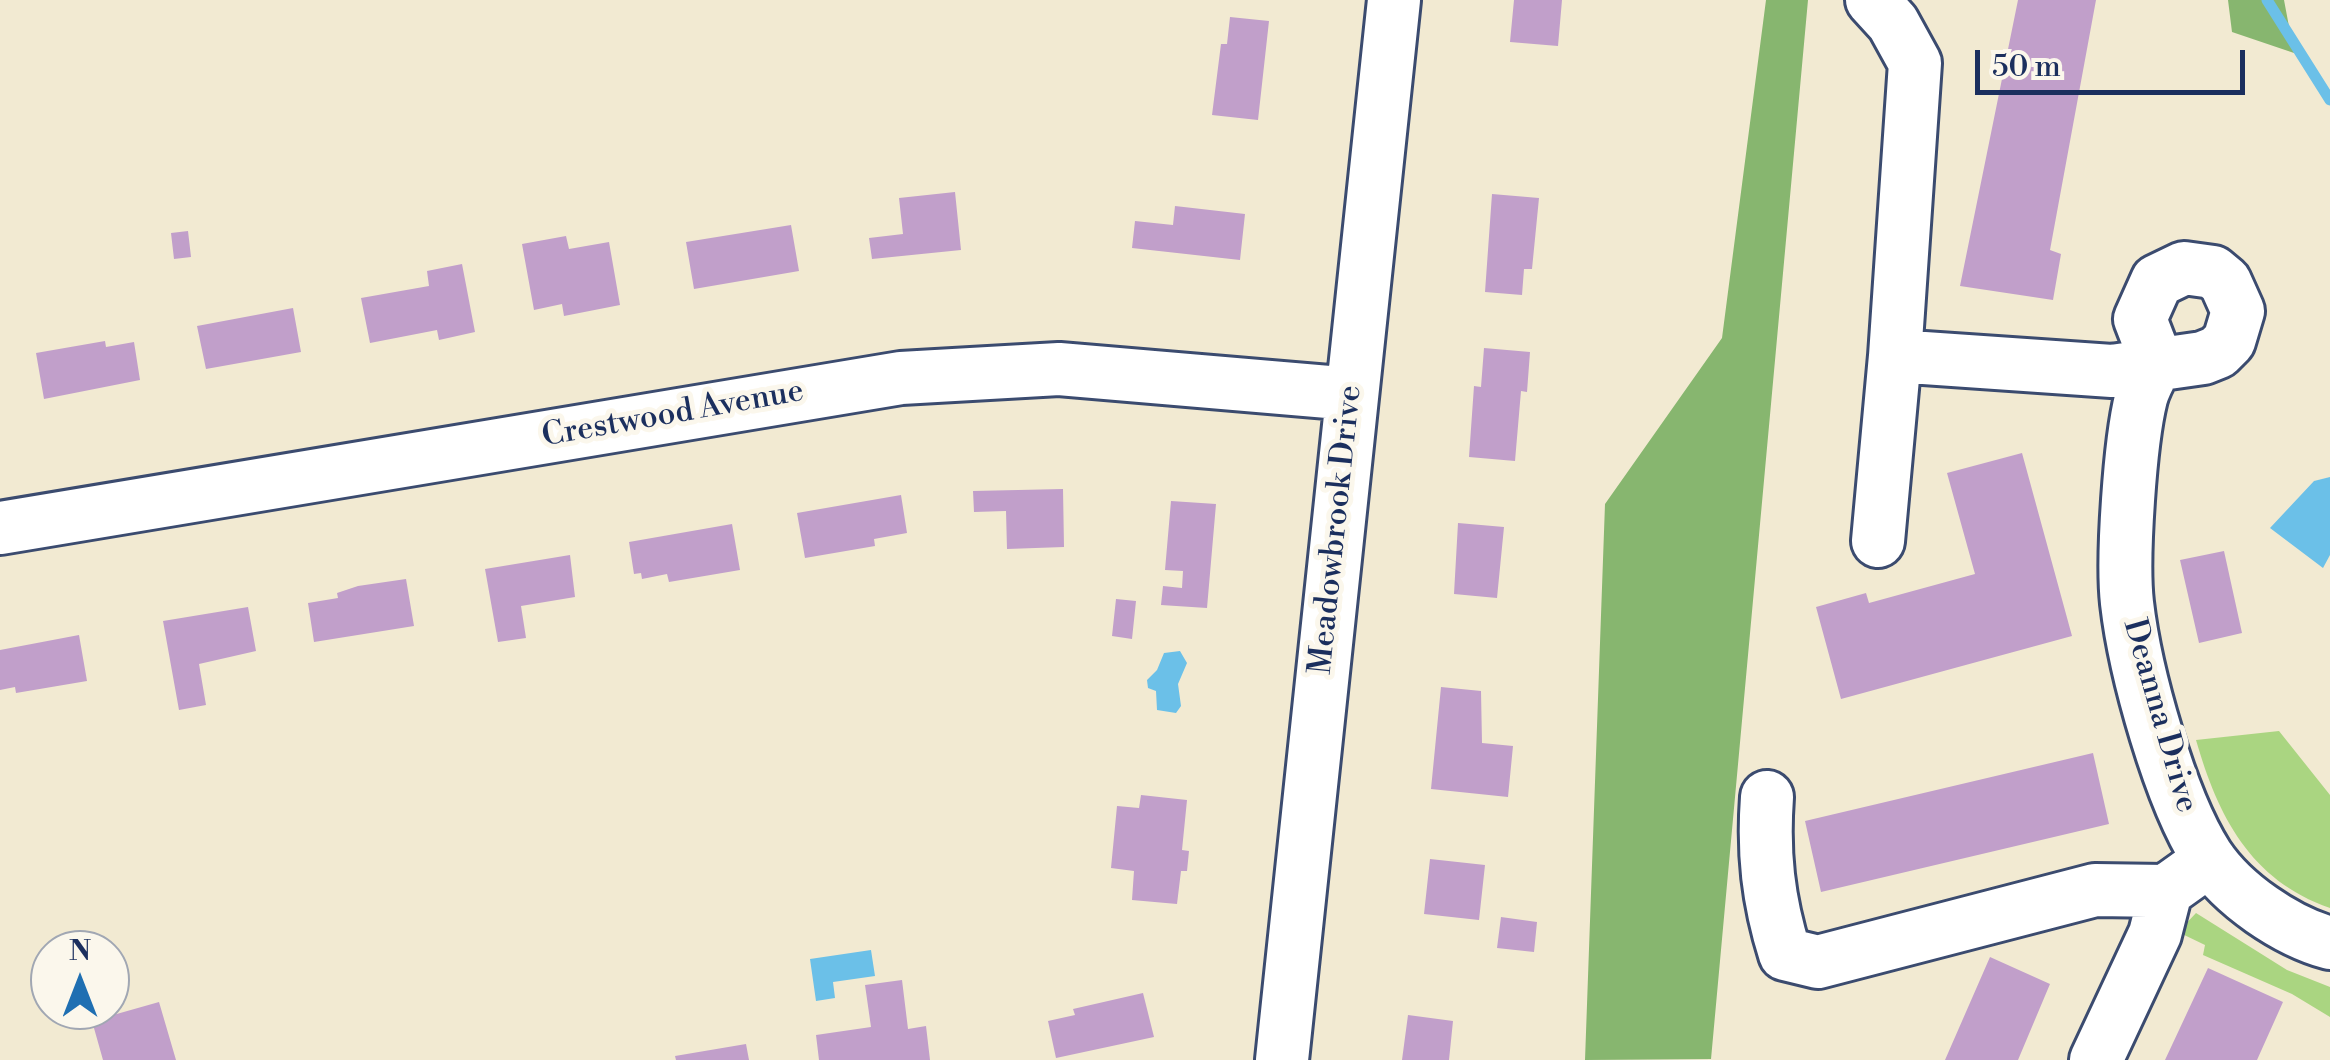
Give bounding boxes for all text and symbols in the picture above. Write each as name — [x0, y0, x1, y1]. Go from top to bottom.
scale bar — [1980, 30, 2250, 92]
text: 50 m — [1992, 48, 2061, 86]
street label: Crestwood Avenue — [539, 373, 807, 457]
street label: Meadowbrook Drive — [1303, 383, 1371, 677]
street label: Deanna Drive — [2113, 615, 2205, 817]
north arrow — [30, 930, 130, 1030]
text: N — [69, 934, 91, 969]

